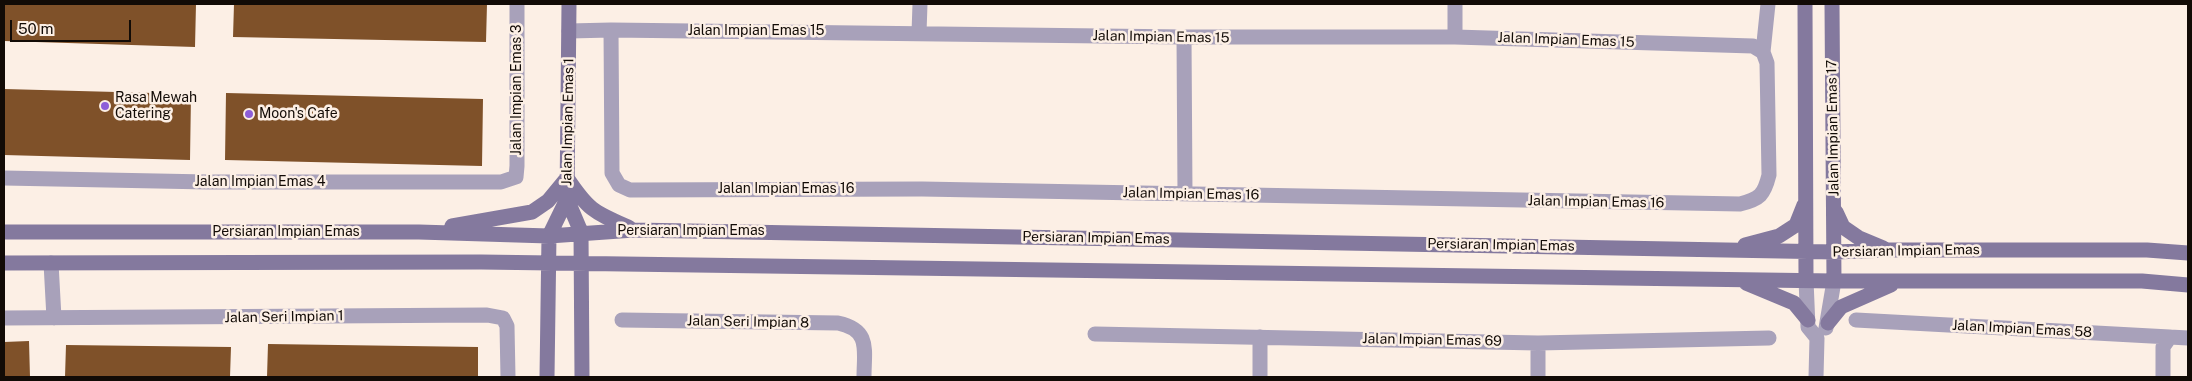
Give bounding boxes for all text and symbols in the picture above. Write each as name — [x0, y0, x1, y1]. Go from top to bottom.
scale bar — [12, 10, 134, 42]
text: 50 m — [18, 20, 53, 37]
street label: Jalan Impian Emas 15 — [687, 23, 825, 39]
street label: Jalan Impian Emas 3 — [509, 24, 525, 156]
street label: Jalan Impian Emas 15 — [1092, 27, 1230, 47]
street label: Jalan Impian Emas 15 — [1497, 29, 1635, 51]
street label: Jalan Impian Emas 1 — [558, 58, 578, 186]
street label: Jalan Impian Emas 17 — [1823, 60, 1843, 196]
place label: Rasa Mewah Catering — [115, 90, 197, 122]
marker: Rasa Mewah Catering — [99, 100, 111, 112]
place label: Moon's Cafe — [259, 106, 338, 122]
marker: Moon's Cafe — [243, 108, 255, 120]
street label: Jalan Impian Emas 4 — [194, 174, 326, 190]
street label: Jalan Impian Emas 16 — [718, 181, 854, 197]
street label: Jalan Impian Emas 16 — [1122, 184, 1260, 204]
street label: Jalan Impian Emas 16 — [1527, 192, 1665, 212]
street label: Persiaran Impian Emas — [617, 223, 765, 239]
street label: Persiaran Impian Emas — [212, 224, 360, 240]
street label: Persiaran Impian Emas — [1022, 228, 1170, 248]
street label: Persiaran Impian Emas — [1427, 235, 1575, 255]
street label: Persiaran Impian Emas — [1832, 241, 1980, 261]
street label: Jalan Seri Impian 1 — [224, 308, 344, 326]
street label: Jalan Seri Impian 8 — [687, 313, 809, 331]
street label: Jalan Impian Emas 58 — [1951, 317, 2093, 341]
street label: Jalan Impian Emas 69 — [1362, 330, 1502, 350]

